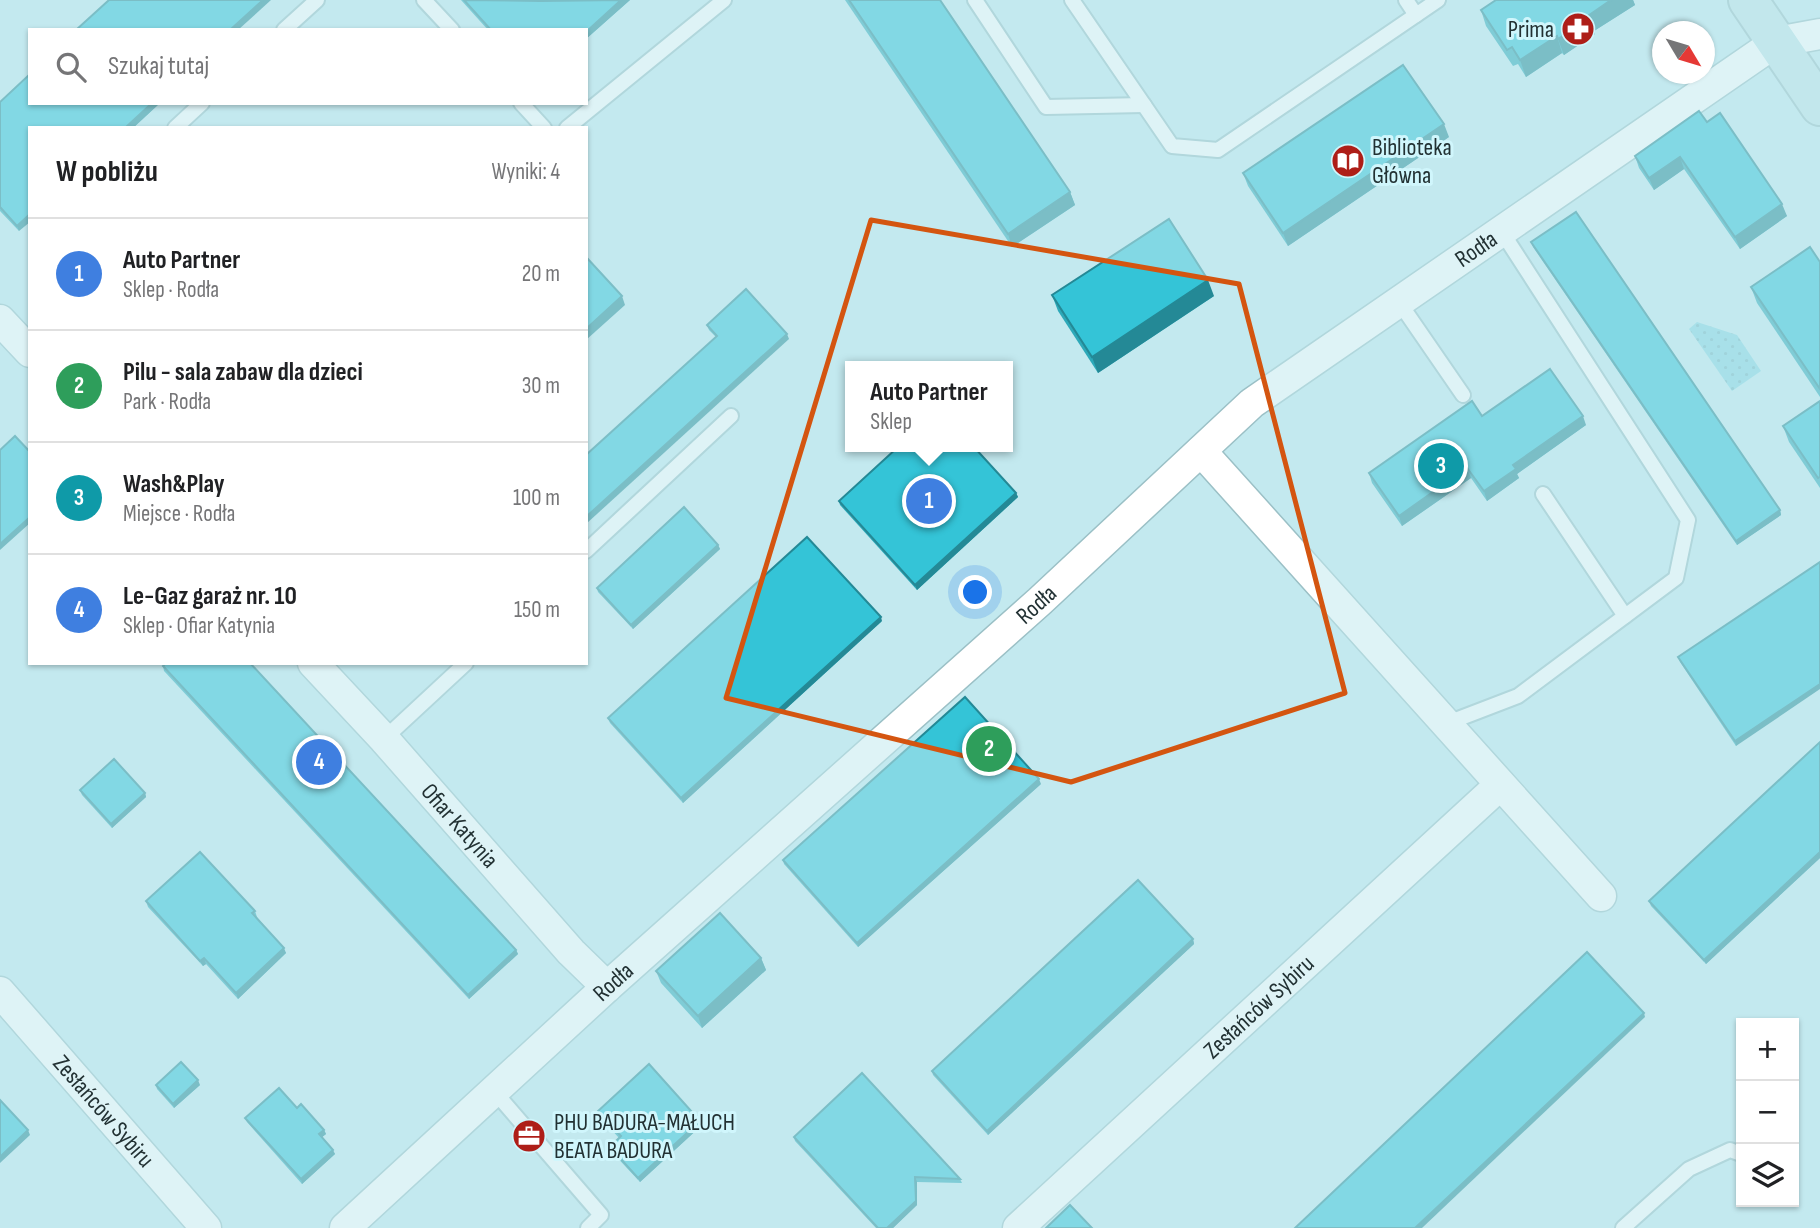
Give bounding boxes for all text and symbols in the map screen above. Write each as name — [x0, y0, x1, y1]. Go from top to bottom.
pharmacy icon: Prima — [1559, 10, 1597, 48]
place label: Prima — [1508, 15, 1554, 44]
north arrow — [1652, 21, 1715, 84]
search box — [28, 28, 588, 105]
icon: search — [52, 48, 90, 86]
text: Szukaj tutaj — [108, 51, 209, 82]
place label: Biblioteka Główna — [1372, 133, 1452, 190]
library icon: Biblioteka Główna — [1329, 142, 1367, 180]
text: W pobliżu — [56, 154, 158, 190]
text: Wyniki: 4 — [492, 158, 560, 186]
street label: Rodła — [1450, 225, 1503, 274]
text: Auto Partner — [123, 245, 240, 276]
text: 1 — [74, 260, 84, 288]
text: 20 m — [522, 260, 560, 288]
text: Sklep · Rodła — [123, 276, 219, 304]
text: Pilu - sala zabaw dla dzieci — [123, 357, 363, 388]
popup — [845, 361, 1013, 452]
text: 2 — [74, 372, 84, 400]
text: 30 m — [522, 372, 560, 400]
text: Auto Partner — [870, 377, 988, 408]
text: Park · Rodła — [123, 388, 211, 416]
text: Sklep — [870, 408, 912, 436]
pin: 3 — [1418, 440, 1464, 492]
text: Wash&Play — [123, 469, 225, 500]
pin: 1 — [906, 475, 952, 527]
text: 3 — [74, 484, 84, 512]
text: 100 m — [513, 484, 560, 512]
text: Miejsce · Rodła — [123, 500, 235, 528]
your location — [958, 575, 992, 609]
street label: Rodła — [1010, 579, 1063, 630]
text: Le-Gaz garaż nr. 10 — [123, 581, 297, 612]
text: 4 — [74, 596, 84, 624]
text: 150 m — [514, 596, 560, 624]
text: Sklep · Ofiar Katynia — [123, 612, 275, 640]
pin: 2 — [966, 723, 1012, 775]
pin: 4 — [296, 736, 342, 788]
street label: Ofiar Katynia — [415, 778, 504, 874]
street label: Zesłańców Sybiru — [1198, 949, 1320, 1065]
street label: Rodła — [587, 956, 640, 1008]
map controls — [1736, 1018, 1799, 1207]
button: + — [1736, 1018, 1799, 1081]
street label: Zesłańców Sybiru — [47, 1049, 160, 1173]
button: − — [1736, 1081, 1799, 1144]
place label: PHU BADURA-MAŁUCH BEATA BADURA — [554, 1108, 735, 1165]
office icon: PHU BADURA-MAŁUCH BEATA BADURA — [510, 1117, 548, 1155]
button: layers — [1736, 1144, 1799, 1207]

